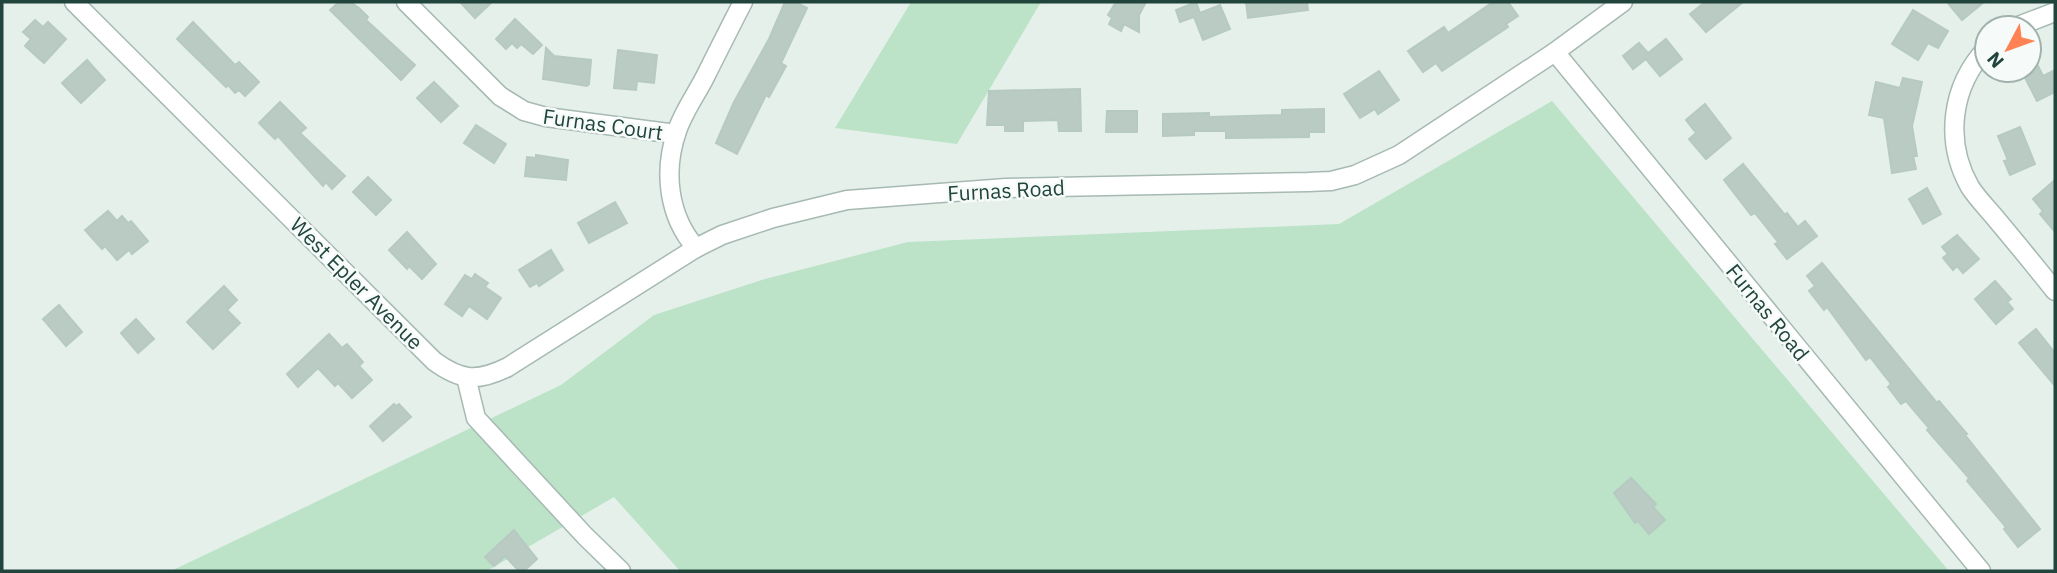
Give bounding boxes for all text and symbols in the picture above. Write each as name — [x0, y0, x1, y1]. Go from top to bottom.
north arrow — [1973, 14, 2043, 84]
text: N — [1982, 47, 2009, 73]
street label: Furnas Court — [541, 102, 665, 146]
street label: Furnas Road — [947, 173, 1065, 207]
street label: West Epler Avenue — [285, 211, 429, 355]
street label: Furnas Road — [1720, 258, 1816, 366]

